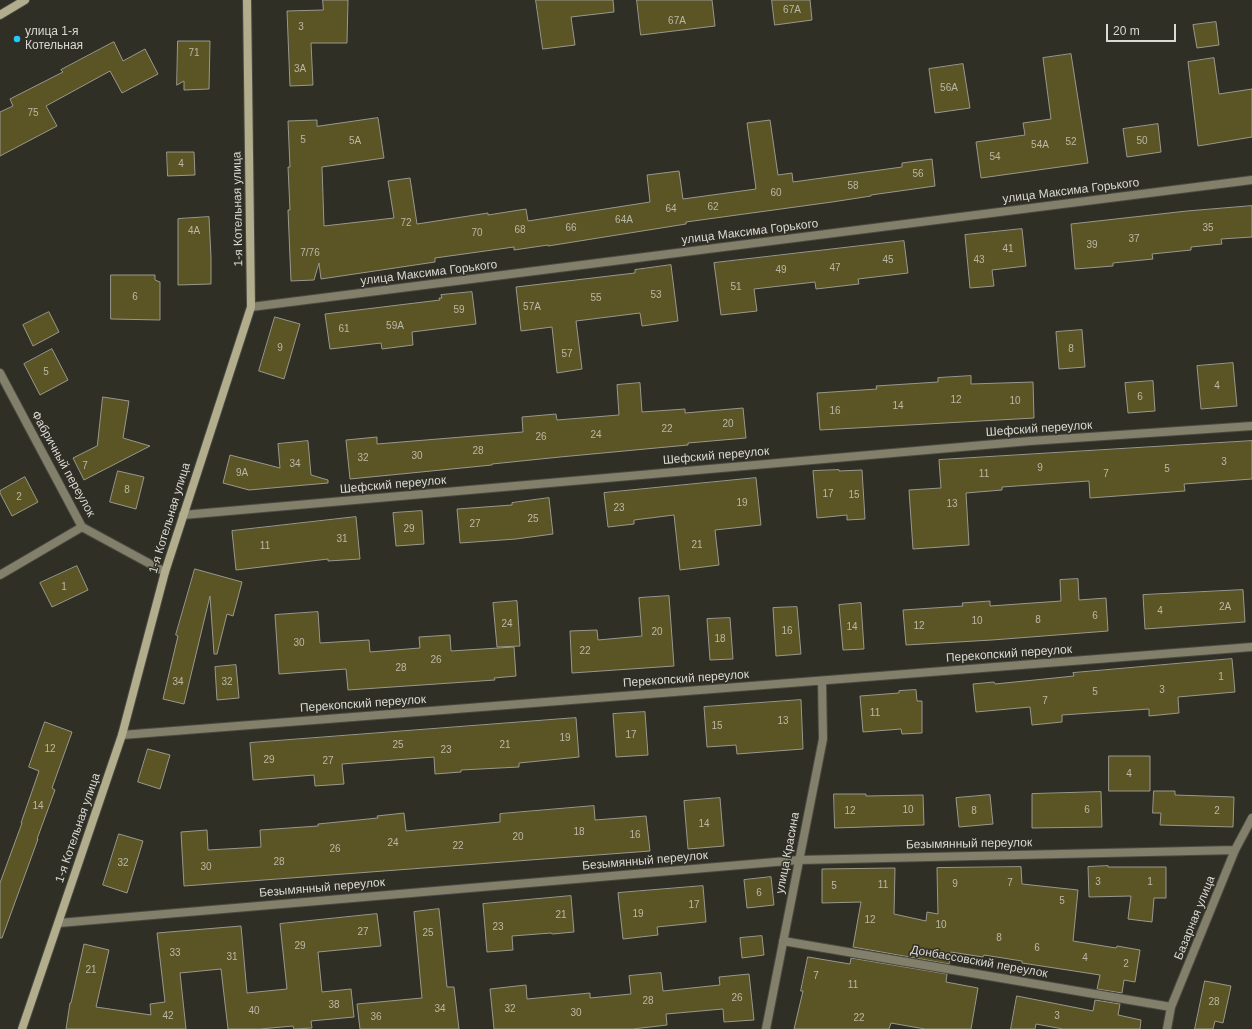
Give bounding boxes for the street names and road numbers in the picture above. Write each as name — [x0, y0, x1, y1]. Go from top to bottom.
street label: 1-я Котельная улица — [230, 151, 246, 267]
street label: улица Максима Горького — [1002, 175, 1140, 207]
street label: улица Максима Горького — [681, 216, 819, 248]
street label: улица Максима Горького — [360, 257, 498, 289]
street label: Фабричный переулок — [28, 409, 98, 519]
street label: Шефский переулок — [985, 418, 1093, 440]
street label: Шефский переулок — [662, 444, 770, 468]
street label: 1-я Котельная улица — [146, 461, 194, 575]
street label: Шефский переулок — [339, 473, 447, 497]
street label: Перекопский переулок — [945, 642, 1073, 666]
street label: Перекопский переулок — [622, 667, 750, 691]
street label: Перекопский переулок — [299, 692, 427, 716]
street label: 1-я Котельная улица — [52, 771, 104, 885]
street label: улица Красина — [773, 811, 803, 895]
street label: Безымянный переулок — [906, 836, 1032, 852]
street label: Безымянный переулок — [581, 848, 709, 874]
street label: Базарная улица — [1172, 874, 1218, 962]
street label: Безымянный переулок — [258, 875, 386, 901]
street label: Донбассовский переулок — [909, 943, 1049, 981]

